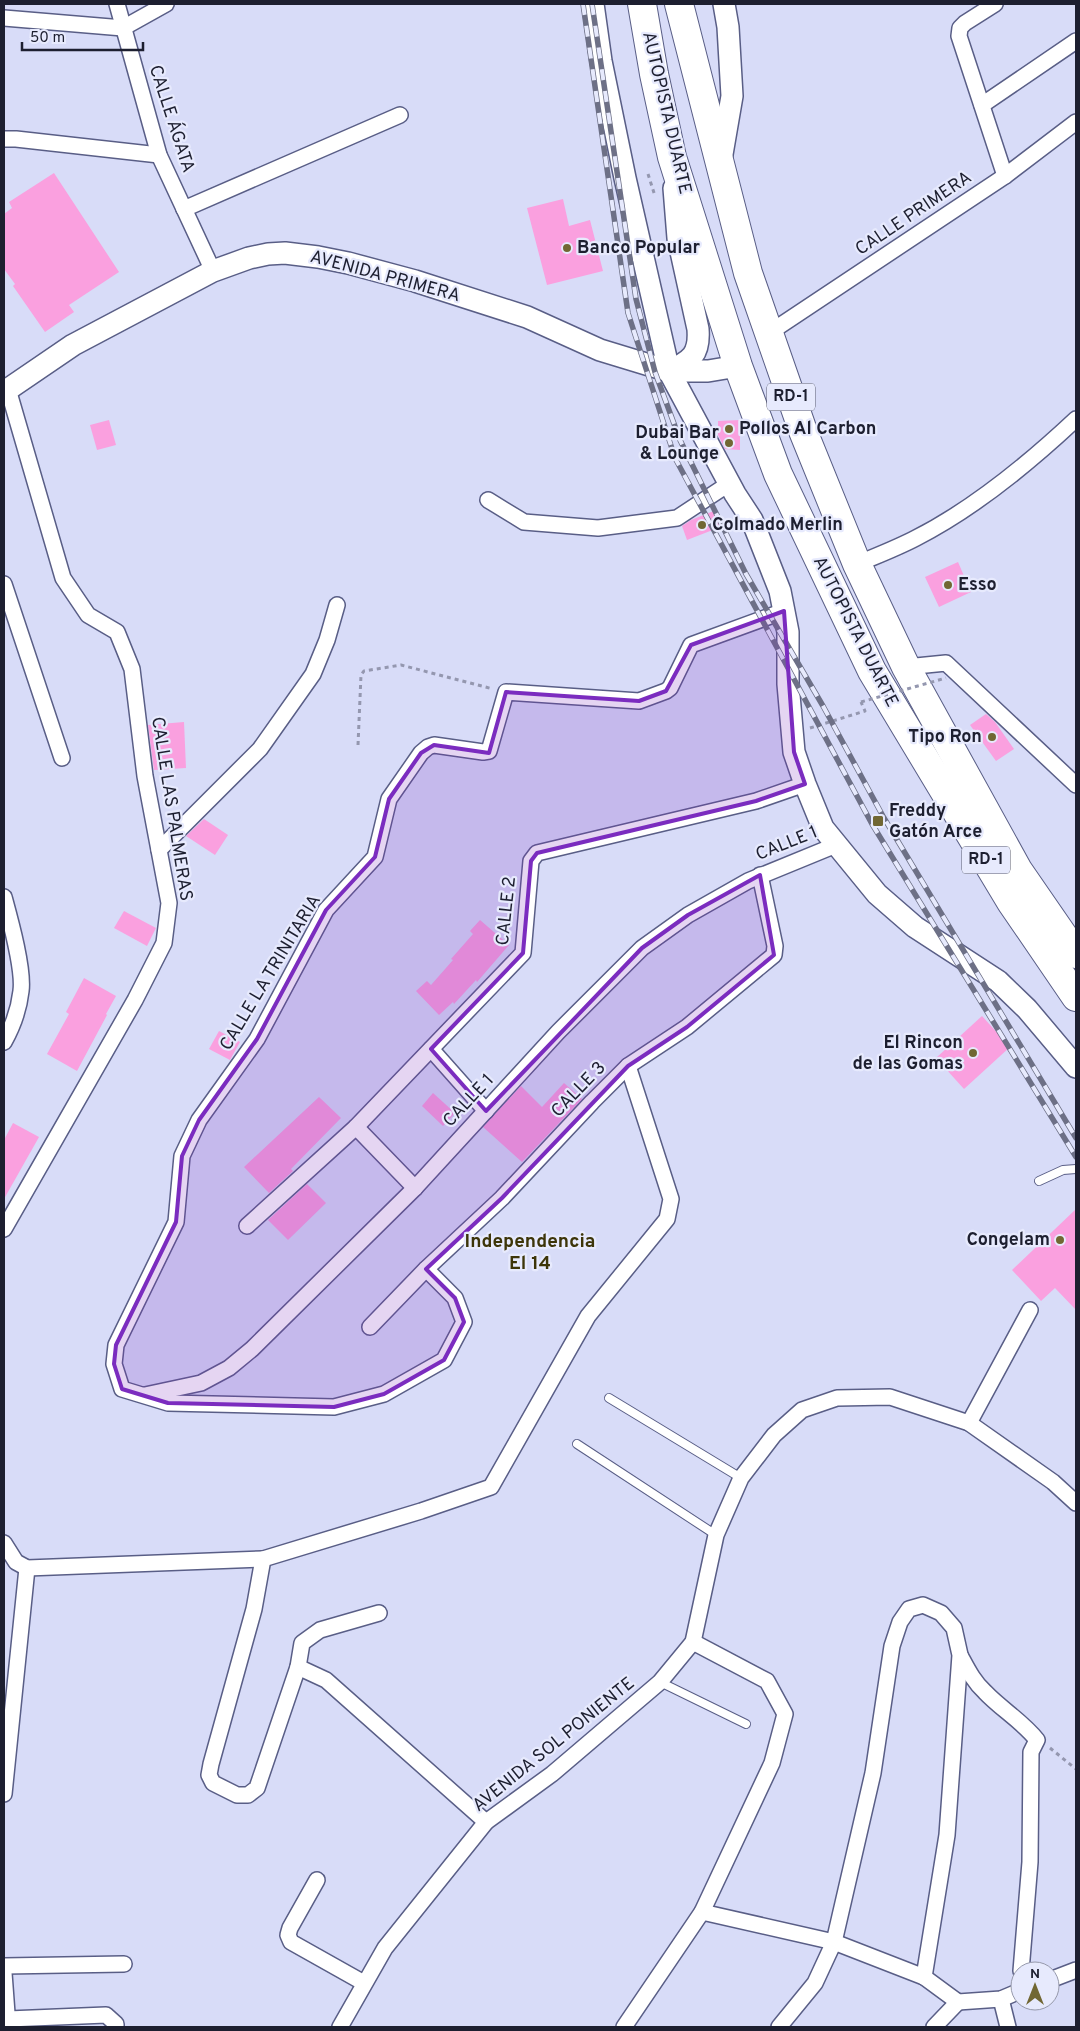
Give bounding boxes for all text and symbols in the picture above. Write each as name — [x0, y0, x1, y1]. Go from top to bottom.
scale bar — [22, 20, 144, 52]
text: 50 m — [30, 29, 65, 48]
street label: AUTOPISTA DUARTE — [636, 29, 696, 197]
street label: CALLE ÁGATA — [143, 62, 201, 176]
street label: CALLE PRIMERA — [851, 167, 977, 261]
place label: Banco Popular — [577, 237, 701, 260]
marker: Banco Popular — [561, 242, 573, 254]
street label: AVENIDA PRIMERA — [307, 246, 463, 308]
road number: RD-1 — [767, 384, 815, 411]
place label: Pollos Al Carbon — [739, 418, 876, 441]
place label: Dubai Bar & Lounge — [635, 422, 719, 466]
marker: Pollos Al Carbon — [723, 423, 735, 435]
marker: Dubai Bar & Lounge — [723, 437, 735, 449]
place label: Colmado Merlin — [712, 514, 843, 537]
marker: Colmado Merlin — [696, 519, 708, 531]
street label: AUTOPISTA DUARTE — [807, 553, 903, 711]
place label: Esso — [958, 574, 997, 597]
marker: Esso — [942, 579, 954, 591]
street label: CALLE LAS PALMERAS — [145, 715, 197, 903]
place label: Tipo Ron — [908, 726, 982, 749]
marker: Tipo Ron — [986, 731, 998, 743]
place label: Freddy Gatón Arce — [889, 800, 982, 844]
marker: Freddy Gatón Arce — [871, 814, 885, 828]
street label: CALLE 1 — [753, 821, 821, 867]
road number: RD-1 — [962, 846, 1010, 874]
street label: CALLE 2 — [492, 875, 522, 947]
street label: CALLE LA TRINITARIA — [215, 891, 327, 1055]
place label: El Rincon de las Gomas — [852, 1032, 963, 1076]
marker: El Rincon de las Gomas — [967, 1047, 979, 1059]
street label: CALLE 3 — [547, 1057, 611, 1123]
street label: CALLE 1 — [438, 1069, 500, 1133]
place label: Congelam — [966, 1229, 1050, 1252]
district label: Independencia El 14 — [465, 1230, 595, 1276]
marker: Congelam — [1054, 1234, 1066, 1246]
street label: AVENIDA SOL PONIENTE — [468, 1673, 640, 1817]
north arrow — [1010, 1961, 1060, 2011]
text: N — [1030, 1966, 1040, 1983]

